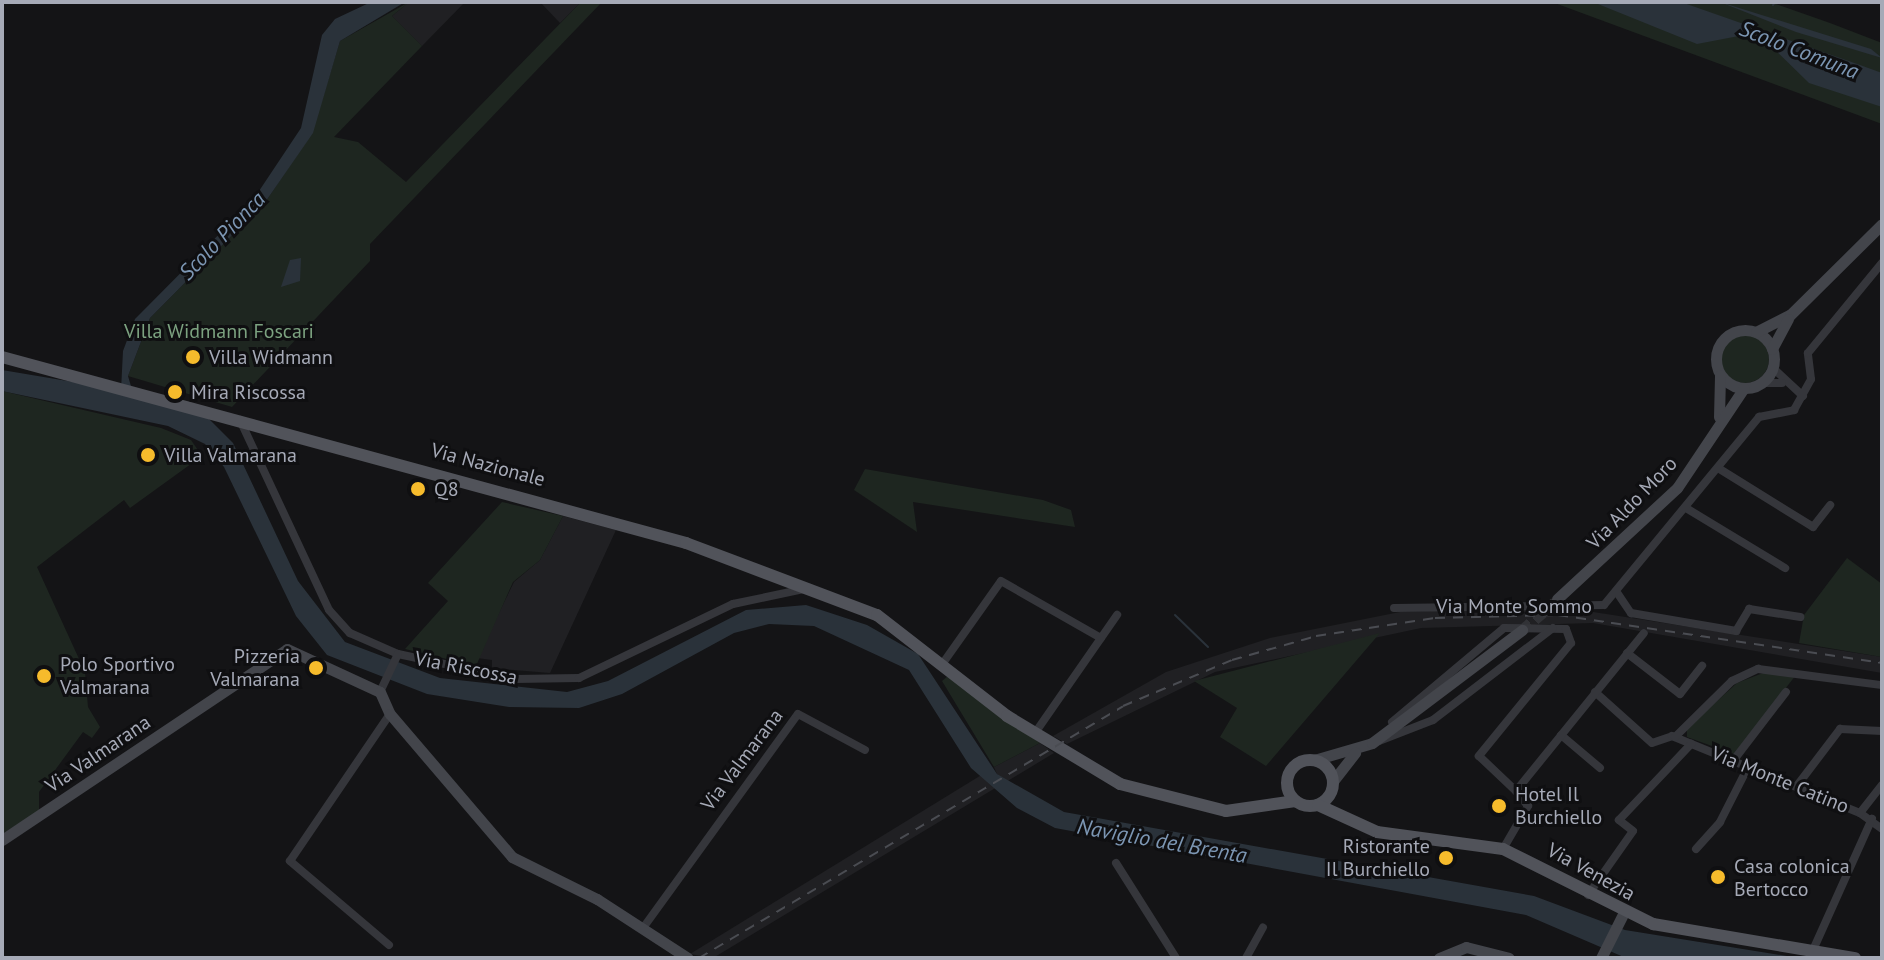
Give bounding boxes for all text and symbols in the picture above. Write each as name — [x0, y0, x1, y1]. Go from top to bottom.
water label: Scolo Comuna — [1736, 15, 1862, 85]
water label: Scolo Pionca — [173, 186, 271, 286]
park label: Villa Widmann Foscari — [124, 319, 314, 343]
place label: Villa Widmann — [209, 345, 333, 369]
marker: Villa Widmann — [184, 348, 202, 366]
place label: Mira Riscossa — [191, 380, 306, 404]
marker: Mira Riscossa — [166, 383, 184, 401]
street label: Via Nazionale — [428, 438, 548, 492]
place label: Villa Valmarana — [164, 443, 298, 467]
marker: Villa Valmarana — [139, 446, 157, 464]
street label: Via Aldo Moro — [1582, 451, 1682, 555]
place label: Q8 — [434, 477, 459, 501]
marker: Q8 — [409, 480, 427, 498]
street label: Via Monte Sommo — [1436, 594, 1592, 618]
place label: Pizzeria Valmarana — [210, 644, 300, 691]
street label: Via Riscossa — [413, 646, 519, 690]
place label: Polo Sportivo Valmarana — [60, 652, 175, 699]
marker: Pizzeria Valmarana — [307, 659, 325, 677]
marker: Polo Sportivo Valmarana — [35, 667, 53, 685]
street label: Via Valmarana — [696, 704, 788, 816]
street label: Via Valmarana — [41, 710, 155, 798]
street label: Via Monte Catino — [1708, 741, 1852, 819]
place label: Hotel Il Burchiello — [1515, 782, 1602, 829]
marker: Hotel Il Burchiello — [1490, 797, 1508, 815]
water label: Naviglio del Brenta — [1075, 813, 1249, 869]
place label: Ristorante Il Burchiello — [1326, 834, 1430, 881]
street label: Via Venezia — [1543, 838, 1639, 906]
marker: Ristorante Il Burchiello — [1437, 849, 1455, 867]
place label: Casa colonica Bertocco — [1734, 854, 1850, 901]
marker: Casa colonica Bertocco — [1709, 868, 1727, 886]

